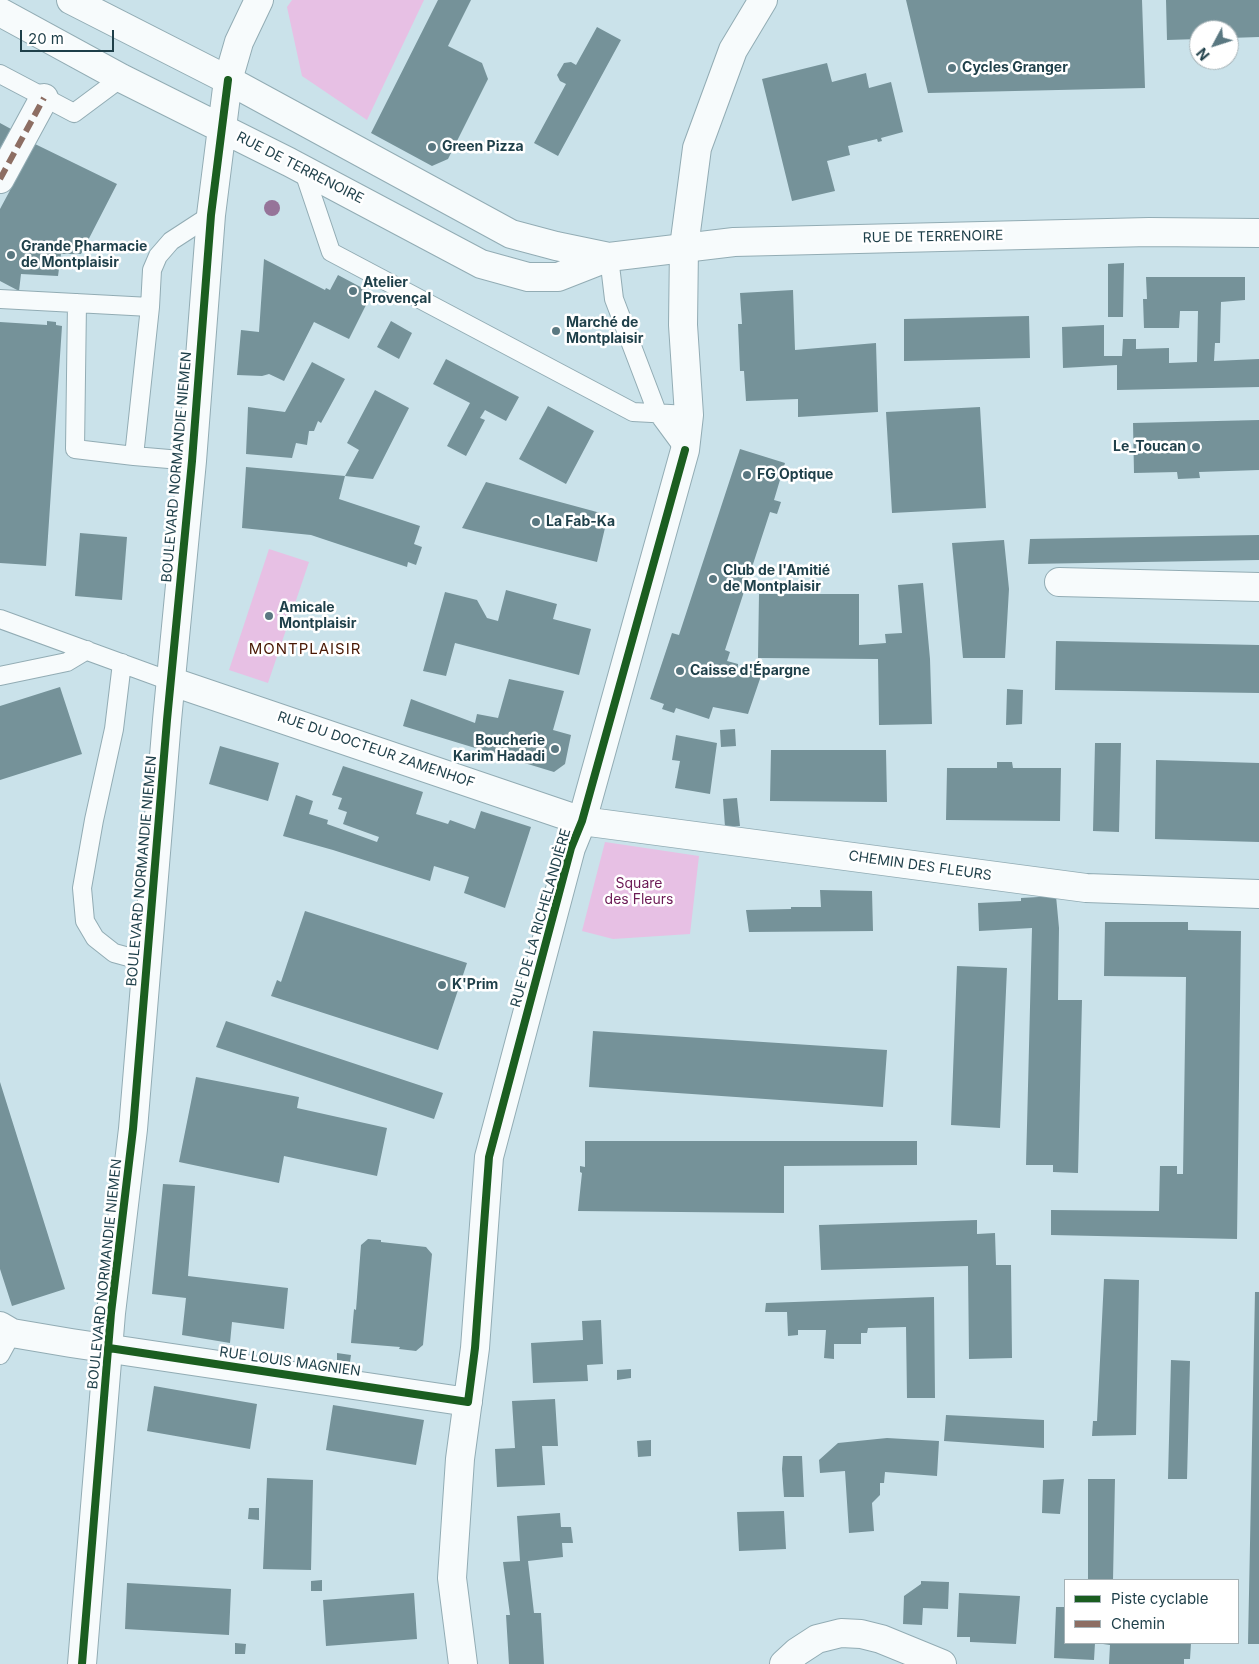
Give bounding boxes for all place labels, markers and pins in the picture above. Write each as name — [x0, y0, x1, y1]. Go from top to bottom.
place label: Cycles Granger — [962, 60, 1068, 76]
marker: Cycles Granger — [946, 62, 958, 74]
place label: Green Pizza — [442, 139, 524, 155]
marker: Green Pizza — [426, 141, 438, 153]
place label: Grande Pharmacie de Montplaisir — [21, 239, 147, 272]
marker: Grande Pharmacie de Montplaisir — [5, 249, 17, 261]
place label: Atelier Provençal — [363, 275, 431, 308]
marker: Atelier Provençal — [347, 285, 359, 297]
place label: Marché de Montplaisir — [566, 315, 643, 348]
marker: Marché de Montplaisir — [550, 325, 562, 337]
place label: Le_Toucan — [1113, 439, 1186, 455]
marker: Le_Toucan — [1190, 441, 1202, 453]
place label: FG Optique — [757, 467, 833, 483]
marker: FG Optique — [741, 469, 753, 481]
place label: La Fab-Ka — [546, 514, 615, 530]
marker: La Fab-Ka — [530, 516, 542, 528]
place label: Club de l'Amitié de Montplaisir — [723, 563, 830, 596]
marker: Club de l'Amitié de Montplaisir — [707, 573, 719, 585]
place label: Amicale Montplaisir — [279, 600, 356, 632]
marker: Amicale Montplaisir — [263, 610, 275, 622]
place label: Caisse d'Épargne — [690, 663, 810, 679]
marker: Caisse d'Épargne — [674, 665, 686, 677]
place label: Boucherie Karim Hadadi — [453, 733, 545, 766]
marker: Boucherie Karim Hadadi — [549, 743, 561, 755]
place label: K'Prim — [452, 977, 498, 993]
marker: K'Prim — [436, 979, 448, 991]

